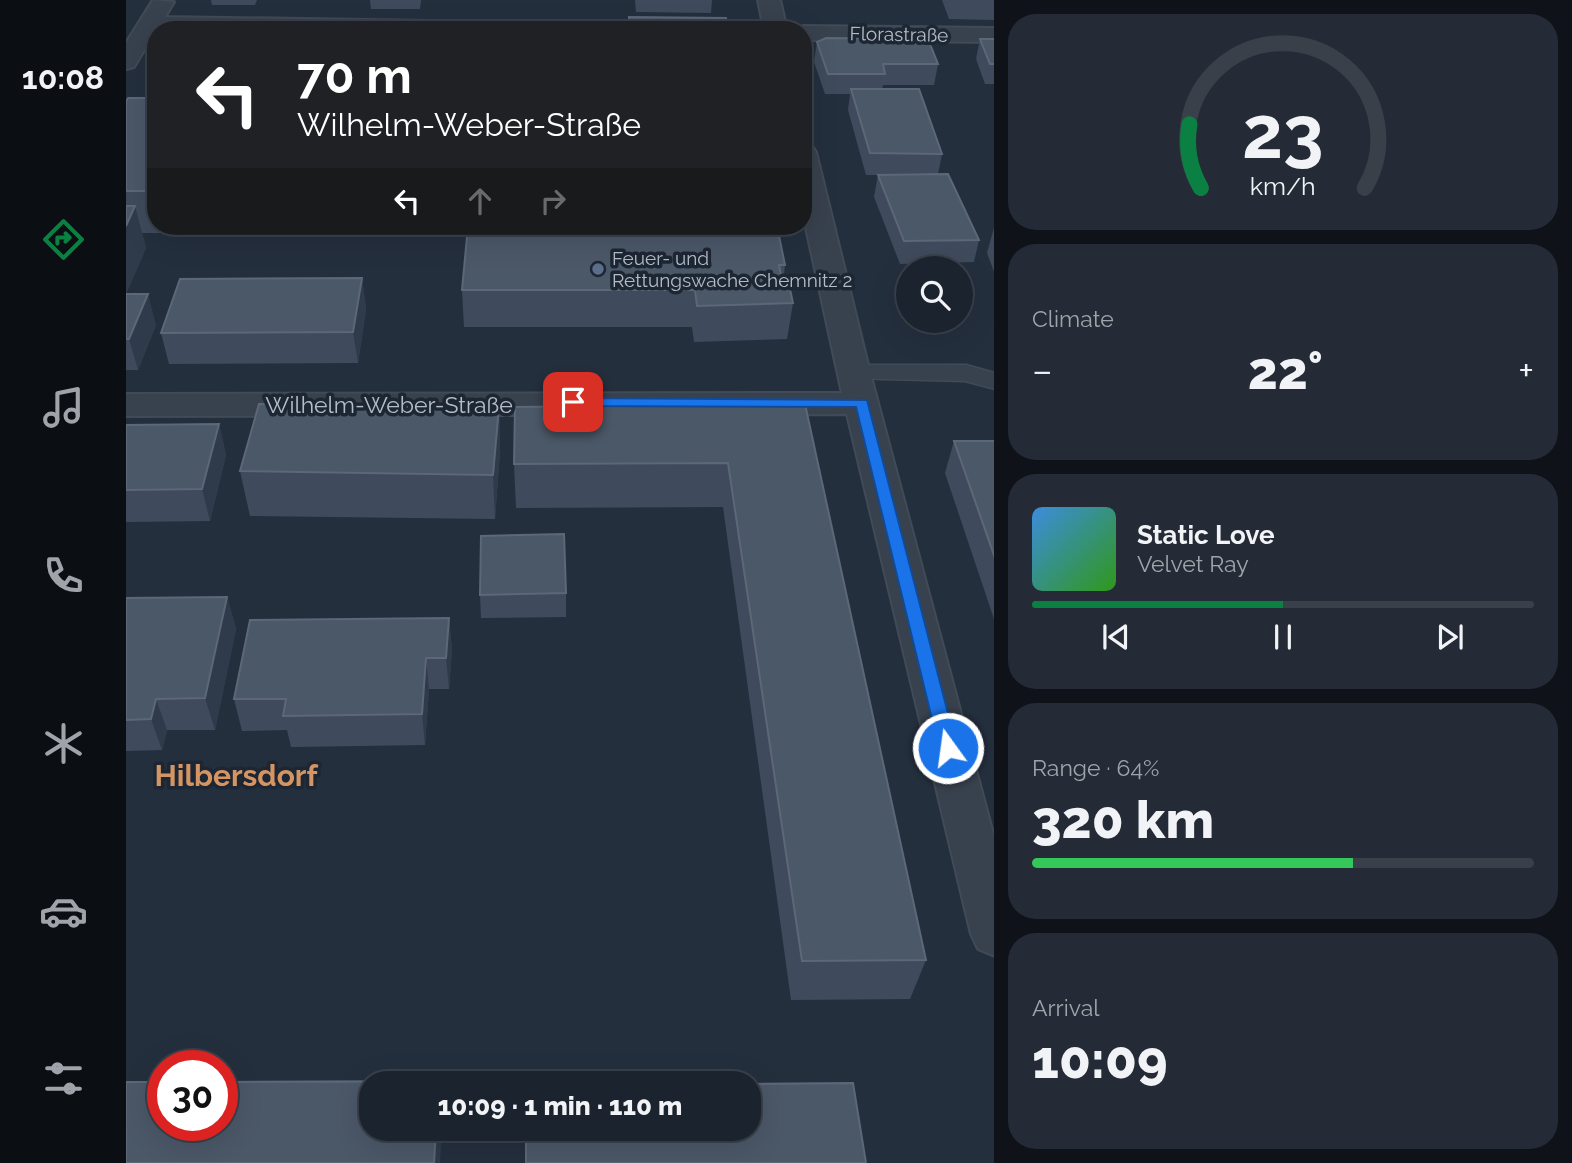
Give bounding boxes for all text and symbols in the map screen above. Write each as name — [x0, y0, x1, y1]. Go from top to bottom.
street label: Florastraße — [849, 22, 949, 46]
text: 70 m — [297, 47, 412, 104]
icon: left — [182, 49, 273, 140]
text: 10:08 — [22, 59, 104, 96]
text: 23 — [1242, 90, 1324, 175]
text: Wilhelm-Weber-Straße — [297, 106, 641, 143]
text: km/h — [1250, 171, 1316, 201]
icon: left — [388, 182, 426, 220]
icon: ahead — [461, 182, 499, 220]
icon: right — [534, 182, 572, 220]
icon: directions — [39, 215, 88, 264]
place label: Feuer- und Rettungswache Chemnitz 2 — [612, 247, 852, 291]
map controls — [896, 256, 973, 333]
button: search — [896, 256, 973, 333]
marker: Feuer- und Rettungswache Chemnitz 2 — [590, 261, 606, 277]
text: Climate — [1032, 305, 1114, 332]
text: 22° — [1248, 340, 1323, 401]
text: − — [1032, 348, 1052, 393]
text: + — [1518, 348, 1534, 393]
pin — [543, 372, 603, 432]
icon: music — [39, 383, 88, 432]
icon: arrive — [554, 383, 592, 421]
street label: Wilhelm-Weber-Straße — [265, 391, 513, 418]
text: Static Love — [1137, 520, 1275, 550]
text: Velvet Ray — [1137, 550, 1249, 577]
icon: phone — [39, 551, 88, 600]
icon: previous — [1097, 618, 1135, 656]
icon: pause — [1264, 618, 1302, 656]
icon: next — [1431, 618, 1469, 656]
position arrow — [911, 711, 985, 785]
icon: climate — [39, 719, 88, 768]
text: Range · 64% — [1032, 754, 1159, 781]
district label: Hilbersdorf — [154, 758, 318, 793]
text: 320 km — [1032, 789, 1214, 850]
icon: car — [39, 887, 88, 936]
text: Arrival — [1032, 994, 1099, 1021]
text: 10:09 — [1032, 1029, 1168, 1090]
speed limit sign: 30 — [147, 1050, 238, 1141]
icon: filters — [39, 1054, 88, 1103]
text: 10:09 · 1 min · 110 m — [438, 1091, 682, 1121]

